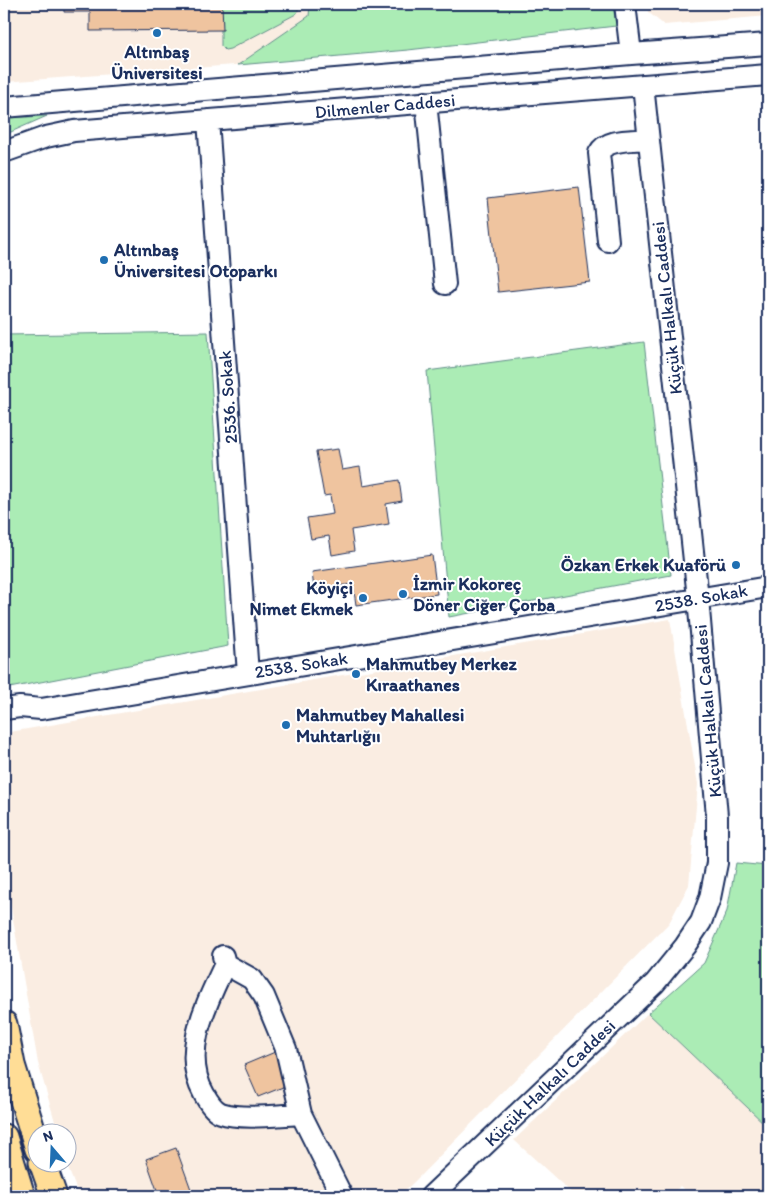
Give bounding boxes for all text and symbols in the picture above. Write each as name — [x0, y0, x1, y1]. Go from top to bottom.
marker: Altınbaş Üniversitesi — [151, 27, 163, 39]
place label: Altınbaş Üniversitesi — [111, 41, 203, 84]
street label: Dilmenler Caddesi — [314, 89, 456, 123]
street label: Küçük Halkalı Caddesi — [647, 221, 687, 395]
place label: Altınbaş Üniversitesi Otoparkı — [113, 239, 278, 282]
marker: Altınbaş Üniversitesi Otoparkı — [98, 254, 110, 266]
street label: 2536. Sokak — [214, 350, 242, 444]
place label: Özkan Erkek Kuaförü — [561, 554, 726, 576]
marker: Özkan Erkek Kuaförü — [730, 559, 742, 571]
place label: İzmir Kokoreç Döner Ciğer Çorba — [413, 573, 555, 616]
place label: Köyiçi Nimet Ekmek — [250, 577, 354, 620]
street label: 2538. Sokak — [653, 579, 749, 617]
marker: İzmir Kokoreç Döner Ciğer Çorba — [397, 588, 409, 600]
marker: Köyiçi Nimet Ekmek — [357, 592, 369, 604]
street label: Küçük Halkalı Caddesi — [689, 624, 727, 798]
street label: 2538. Sokak — [253, 647, 349, 683]
place label: Mahmutbey Merkez Kıraathanes — [366, 653, 518, 696]
marker: Mahmutbey Merkez Kıraathanes — [350, 668, 362, 680]
place label: Mahmutbey Mahallesi Muhtarlığıı — [296, 704, 464, 747]
marker: Mahmutbey Mahallesi Muhtarlığıı — [280, 719, 292, 731]
street label: Küçük Halkalı Caddesi — [480, 1015, 620, 1151]
north arrow — [28, 1122, 78, 1172]
text: N — [41, 1127, 55, 1146]

